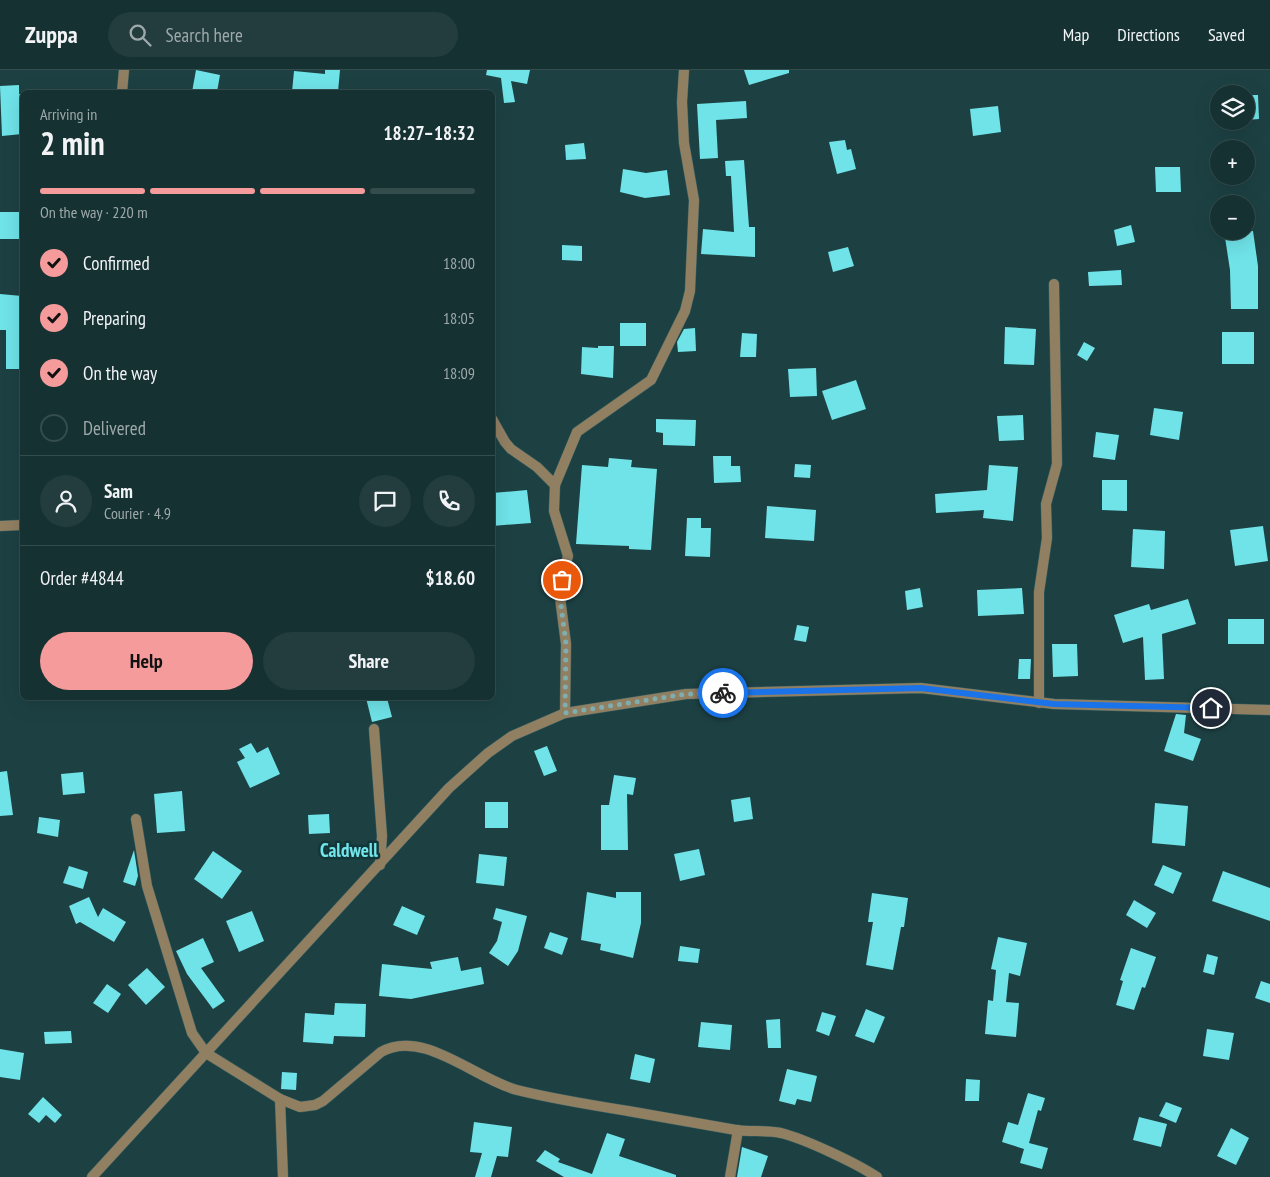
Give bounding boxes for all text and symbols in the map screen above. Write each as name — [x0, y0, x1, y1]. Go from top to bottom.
search box — [108, 12, 458, 57]
text: Zuppa — [25, 19, 78, 50]
icon: search — [126, 21, 154, 49]
text: Search here — [166, 23, 243, 47]
text: Map — [1063, 23, 1089, 46]
text: Directions — [1117, 23, 1180, 46]
text: Saved — [1208, 23, 1245, 46]
map controls — [1210, 85, 1255, 240]
button: layers — [1210, 85, 1255, 130]
text: Arriving in — [40, 104, 97, 124]
text: 18:27–18:32 — [383, 121, 475, 145]
text: 2 min — [40, 122, 105, 164]
button: + — [1210, 140, 1255, 185]
button: − — [1210, 195, 1255, 240]
text: On the way · 220 m — [40, 202, 148, 222]
icon: check — [40, 249, 68, 277]
text: Confirmed — [83, 251, 150, 275]
text: 18:00 — [443, 253, 475, 273]
icon: check — [40, 304, 68, 332]
text: Preparing — [83, 306, 146, 330]
text: 18:05 — [443, 308, 475, 328]
icon: check — [40, 359, 68, 387]
text: On the way — [83, 361, 157, 385]
text: 18:09 — [443, 363, 475, 383]
text: Delivered — [83, 416, 146, 440]
button: person — [40, 475, 92, 527]
button: chat — [359, 475, 411, 527]
button: phone — [423, 475, 475, 527]
text: Sam — [104, 479, 133, 503]
text: Courier · 4.9 — [104, 503, 171, 523]
pin — [541, 559, 583, 601]
text: Order #4844 — [40, 566, 124, 590]
text: $18.60 — [426, 566, 475, 590]
icon: bag — [548, 566, 576, 594]
button: Help — [40, 632, 253, 690]
button: Share — [263, 632, 475, 690]
courier — [698, 668, 748, 718]
icon: bike — [709, 679, 737, 707]
pin — [1190, 687, 1232, 729]
icon: home — [1197, 694, 1225, 722]
district label: Caldwell — [320, 838, 378, 862]

